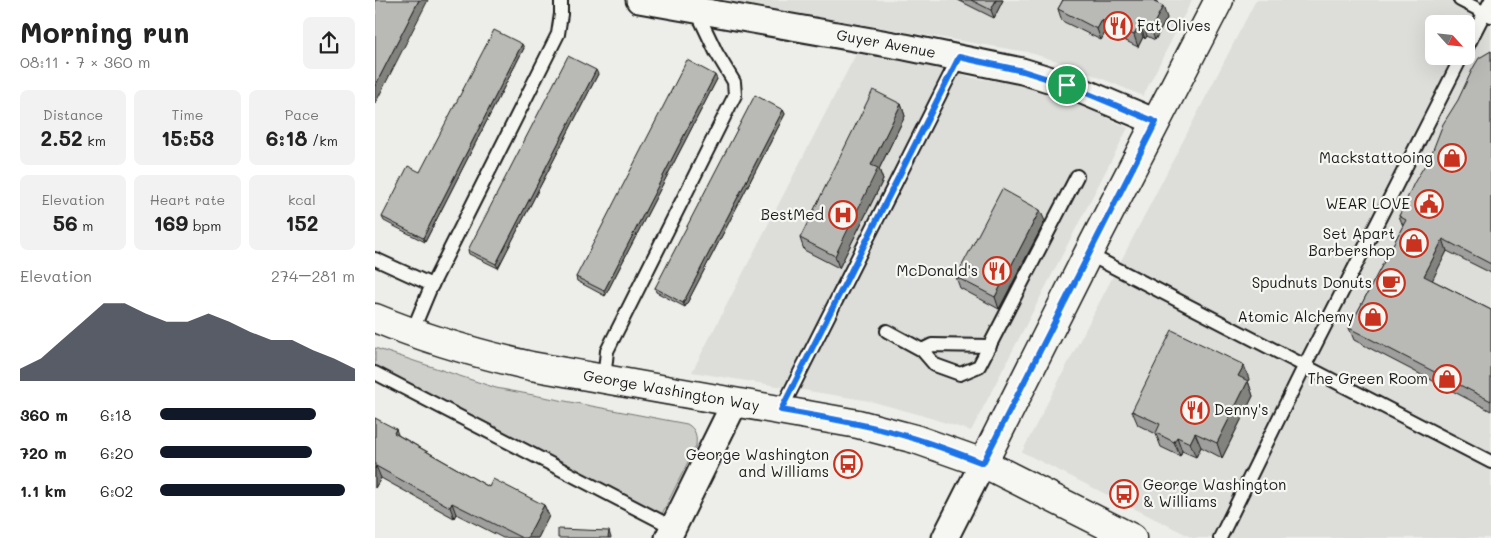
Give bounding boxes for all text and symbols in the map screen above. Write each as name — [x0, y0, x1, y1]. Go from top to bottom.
restaurant icon: Fat Olives — [1103, 11, 1133, 41]
text: Morning run — [20, 14, 189, 50]
place label: Fat Olives — [1137, 15, 1211, 35]
north arrow — [1425, 15, 1475, 65]
map controls — [1425, 15, 1475, 65]
button: share — [303, 17, 355, 69]
street label: Guyer Avenue — [835, 24, 938, 62]
text: 08:11 · 7 × 360 m — [20, 51, 151, 72]
pin — [1046, 64, 1088, 106]
icon: arrive — [1053, 71, 1081, 99]
text: Distance — [43, 105, 103, 124]
text: Time — [172, 105, 203, 124]
text: Pace — [285, 105, 319, 124]
text: 2.52 — [41, 124, 83, 151]
text: 15:53 — [161, 124, 214, 151]
text: 6:18 — [266, 124, 307, 151]
text: km — [83, 131, 106, 150]
text: /km — [307, 131, 338, 150]
shop icon: Mackstattooing — [1437, 143, 1467, 173]
place label: Mackstattooing — [1319, 147, 1433, 167]
public building icon: WEAR LOVE — [1414, 189, 1444, 219]
text: Elevation — [42, 190, 105, 209]
text: Heart rate — [150, 190, 225, 209]
text: kcal — [288, 190, 316, 209]
place label: WEAR LOVE — [1325, 193, 1410, 213]
hospital icon: BestMed — [828, 200, 858, 230]
place label: BestMed — [761, 204, 824, 224]
text: 56 — [53, 209, 78, 236]
text: 169 — [154, 209, 188, 236]
text: 152 — [285, 209, 318, 236]
text: m — [78, 216, 93, 235]
text: bpm — [188, 216, 221, 235]
place label: Set Apart Barbershop — [1309, 223, 1395, 260]
shop icon: Set Apart Barbershop — [1399, 228, 1429, 258]
restaurant icon: McDonald's — [982, 256, 1012, 286]
place label: McDonald's — [896, 260, 978, 280]
text: Elevation — [20, 265, 92, 286]
text: 274–281 m — [271, 265, 355, 286]
cafe icon: Spudnuts Donuts — [1376, 268, 1406, 298]
place label: Spudnuts Donuts — [1252, 272, 1372, 292]
shop icon: Atomic Alchemy — [1358, 302, 1388, 332]
place label: Atomic Alchemy — [1237, 306, 1354, 326]
street label: George Washington Way — [582, 364, 761, 415]
shop icon: The Green Room — [1432, 364, 1462, 394]
place label: The Green Room — [1307, 368, 1428, 388]
restaurant icon: Denny's — [1180, 395, 1210, 425]
place label: Denny's — [1214, 399, 1269, 419]
text: 360 m — [20, 404, 68, 425]
text: 6:18 — [100, 404, 131, 425]
text: 720 m — [20, 442, 67, 463]
text: 6:20 — [100, 442, 133, 463]
place label: George Washington and Williams — [686, 444, 829, 481]
bus stop icon: George Washington and Williams — [833, 449, 863, 479]
place label: George Washington & Williams — [1143, 474, 1286, 511]
bus stop icon: George Washington & Williams — [1109, 479, 1139, 509]
text: 1.1 km — [20, 480, 66, 501]
text: 6:02 — [100, 480, 133, 501]

